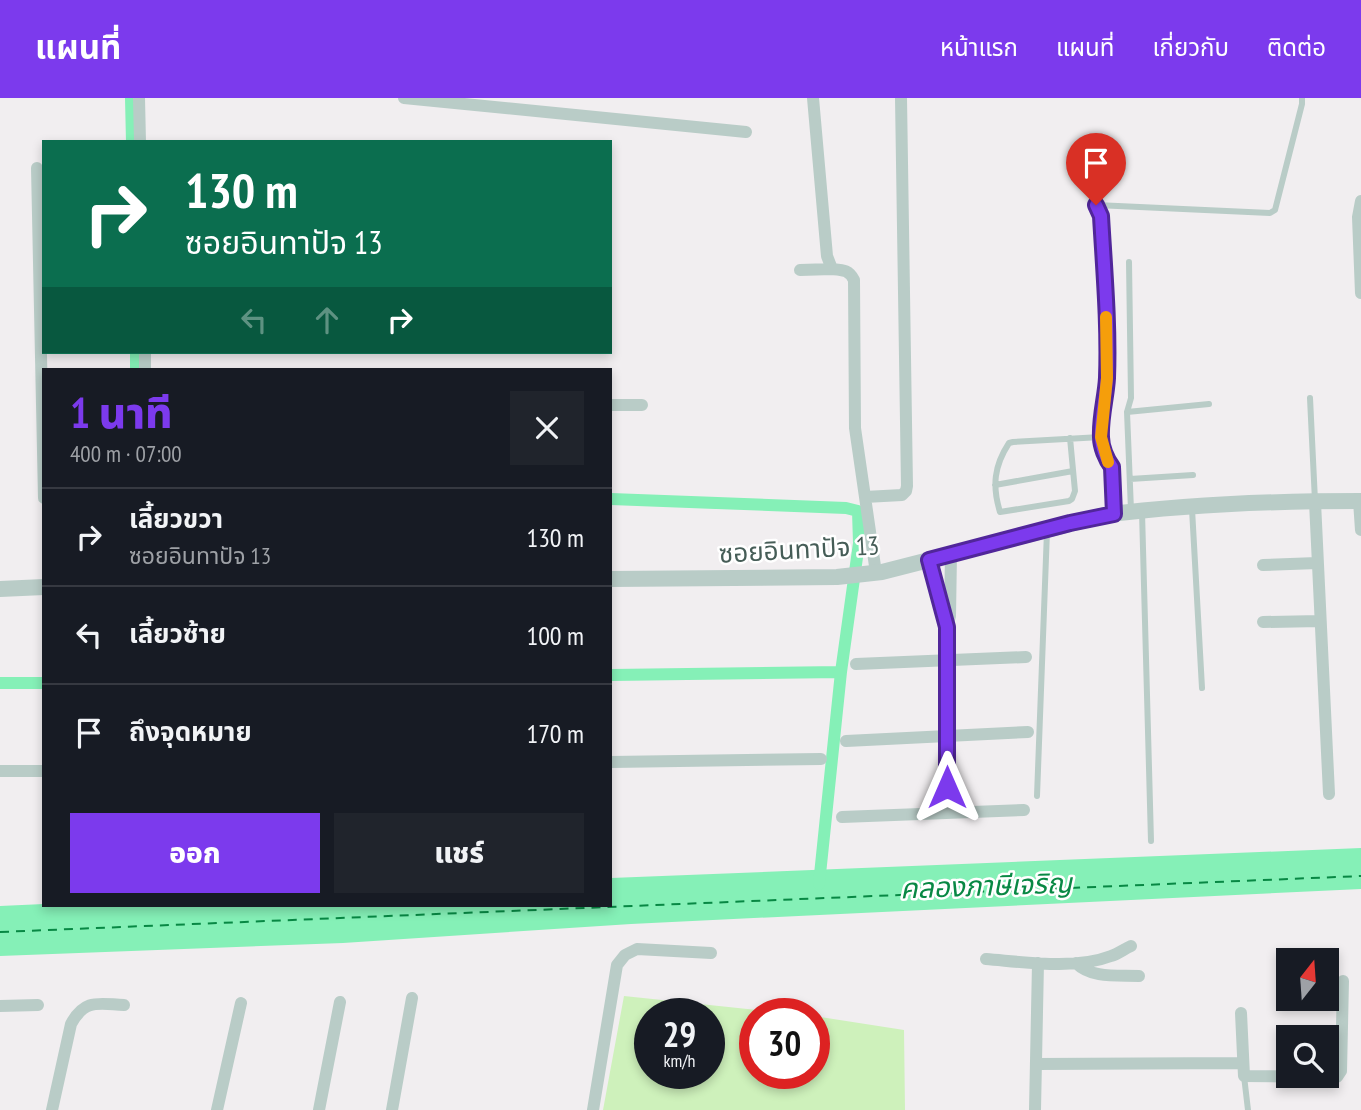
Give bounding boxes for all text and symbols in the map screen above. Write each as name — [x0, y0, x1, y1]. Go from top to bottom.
text: แผนที่ — [35, 25, 121, 68]
text: หน้าแรก — [940, 32, 1018, 63]
text: แผนที่ — [1056, 32, 1114, 63]
text: เกี่ยวกับ — [1152, 32, 1229, 63]
text: ติดต่อ — [1267, 32, 1326, 63]
pin — [1066, 133, 1126, 205]
icon: arrive — [1077, 144, 1115, 182]
text: 130 m — [185, 158, 298, 222]
icon: right — [70, 168, 161, 259]
text: ซอยอินทาปัจ 13 — [185, 221, 383, 263]
icon: left — [235, 301, 273, 339]
icon: ahead — [308, 301, 346, 339]
icon: right — [381, 301, 419, 339]
text: 1 นาที — [70, 385, 172, 440]
button: close — [510, 391, 584, 465]
text: 400 m · 07:00 — [70, 439, 182, 468]
text: เลี้ยวขวา — [129, 502, 223, 535]
icon: right — [70, 518, 108, 556]
text: 130 m — [526, 521, 584, 554]
street label: ซอยอินทาปัจ 13 — [718, 528, 880, 570]
text: ซอยอินทาปัจ 13 — [129, 541, 271, 570]
icon: left — [70, 616, 108, 654]
text: เลี้ยวซ้าย — [129, 617, 226, 650]
text: 100 m — [526, 619, 584, 652]
icon: arrive — [70, 714, 108, 752]
text: ถึงจุดหมาย — [129, 715, 252, 748]
text: 170 m — [526, 717, 584, 750]
position arrow — [910, 750, 984, 824]
button: ออก — [70, 813, 320, 893]
button: แชร์ — [334, 813, 584, 893]
water label: คลองภาษีเจริญ — [899, 863, 1074, 906]
north arrow — [1276, 948, 1339, 1012]
map controls — [1276, 948, 1339, 1088]
speed limit sign: 30 — [739, 998, 830, 1089]
text: 29 — [663, 1011, 696, 1057]
button: search — [1276, 1025, 1339, 1088]
text: km/h — [664, 1049, 695, 1072]

